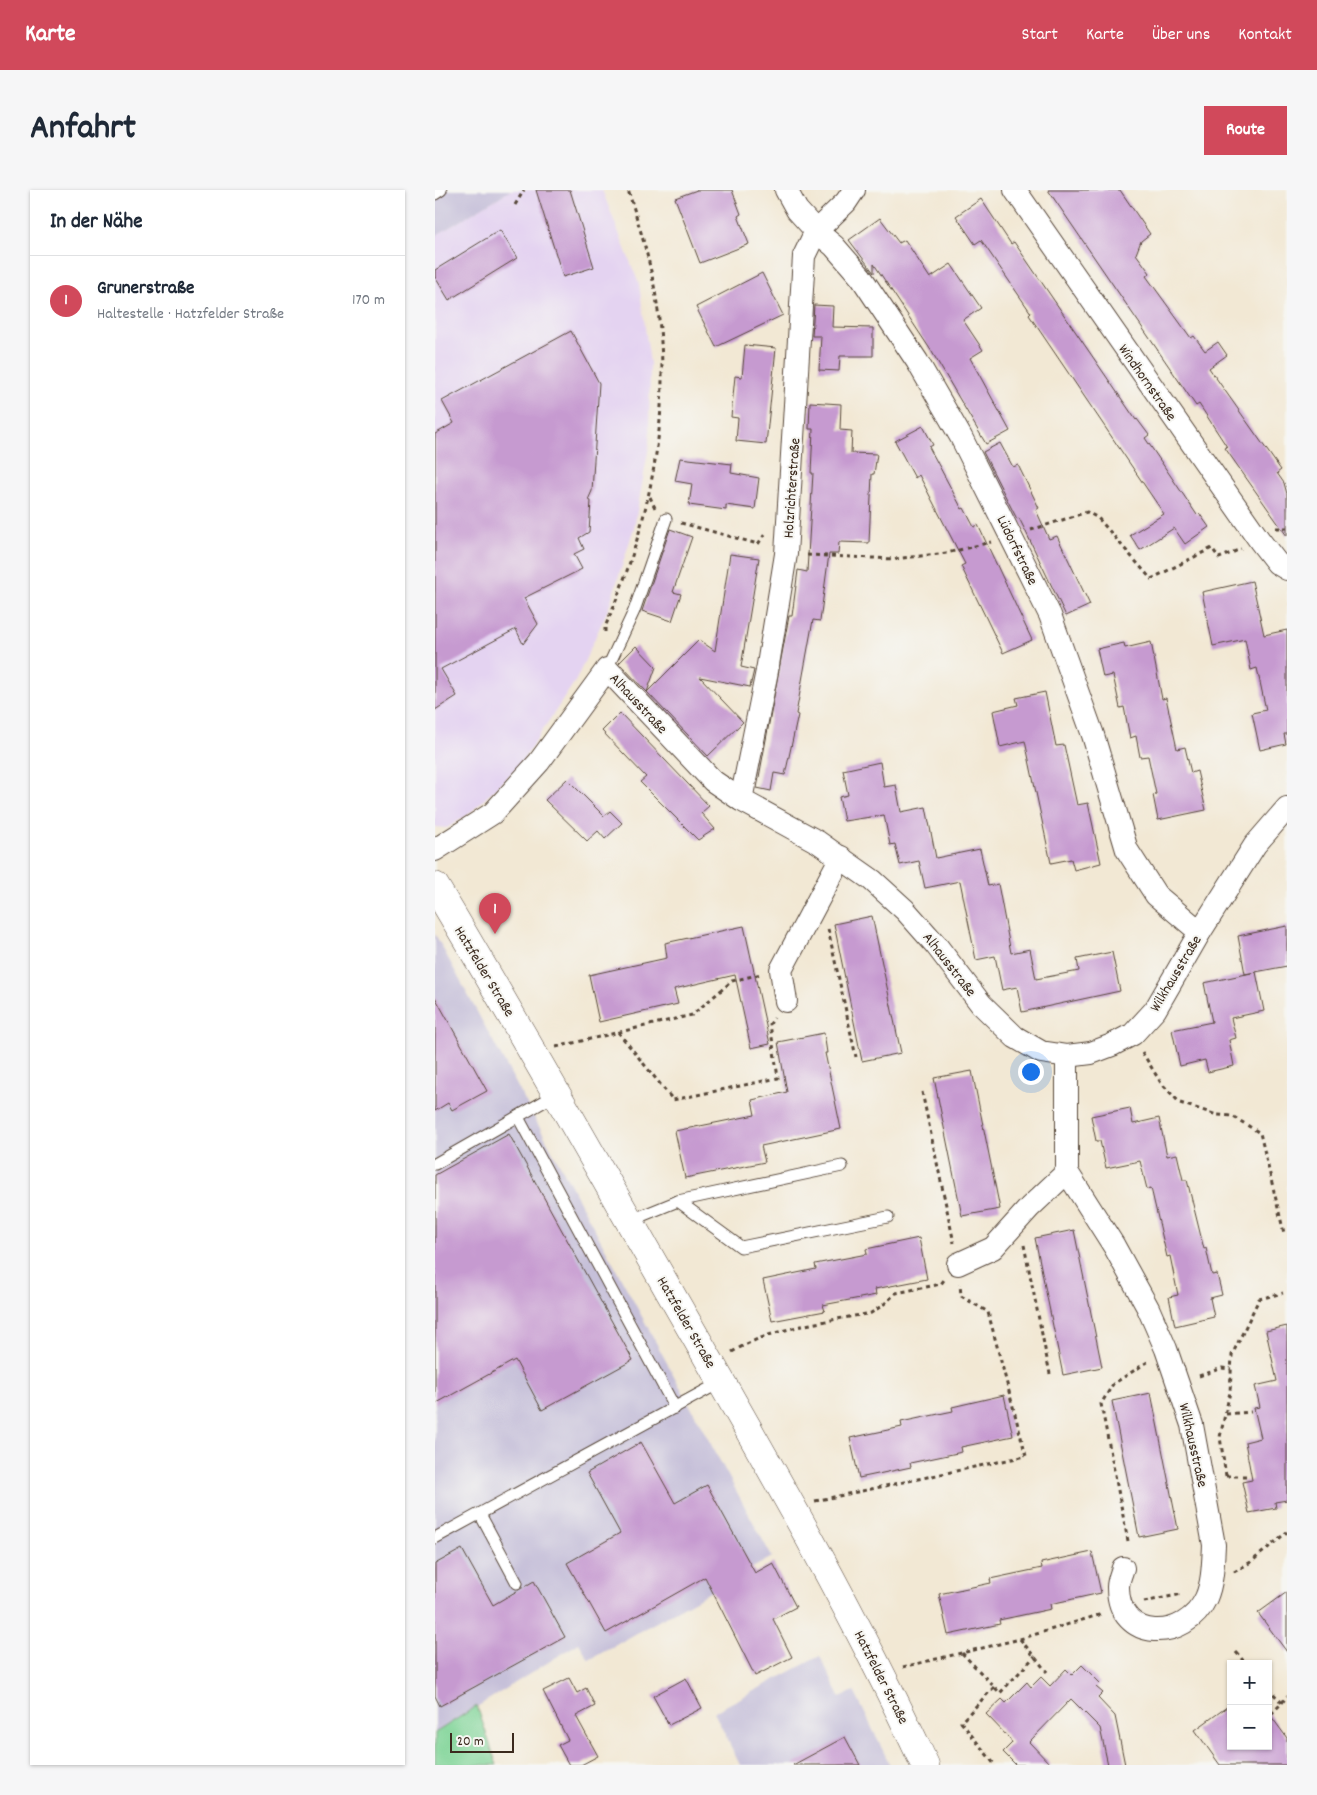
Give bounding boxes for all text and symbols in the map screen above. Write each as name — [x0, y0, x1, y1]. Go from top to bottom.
text: Karte — [25, 18, 76, 52]
text: Start — [1022, 23, 1058, 48]
text: Karte — [1086, 23, 1124, 48]
text: Über uns — [1152, 23, 1210, 48]
text: Kontakt — [1238, 23, 1292, 48]
text: Anfahrt — [30, 105, 136, 155]
button: Route — [1204, 106, 1287, 155]
text: In der Nähe — [50, 208, 142, 238]
text: Grunerstraße — [97, 276, 194, 303]
text: 1 — [64, 289, 68, 312]
text: 170 m — [352, 289, 385, 312]
text: Haltestelle · Hatzfelder Straße — [97, 303, 284, 326]
street label: Windhornstraße — [1112, 340, 1181, 426]
street label: Holzrichterstraße — [779, 437, 808, 539]
street label: Lüdorfstraße — [990, 512, 1043, 590]
street label: Alhausstraße — [603, 669, 672, 740]
pin: 1 — [479, 893, 511, 934]
street label: Hatzfelder Straße — [447, 922, 519, 1022]
street label: Alhausstraße — [916, 928, 981, 1003]
street label: Wilkhausstraße — [1145, 931, 1208, 1017]
your location — [1018, 1059, 1044, 1085]
street label: Hatzfelder Straße — [650, 1273, 721, 1373]
street label: Wilkhausstraße — [1172, 1401, 1213, 1490]
street label: Hatzfelder Straße — [847, 1627, 913, 1729]
map controls — [1227, 1660, 1272, 1750]
button: + — [1227, 1660, 1272, 1705]
button: − — [1227, 1705, 1272, 1750]
scale bar — [450, 1730, 514, 1753]
text: 20 m — [457, 1732, 484, 1752]

